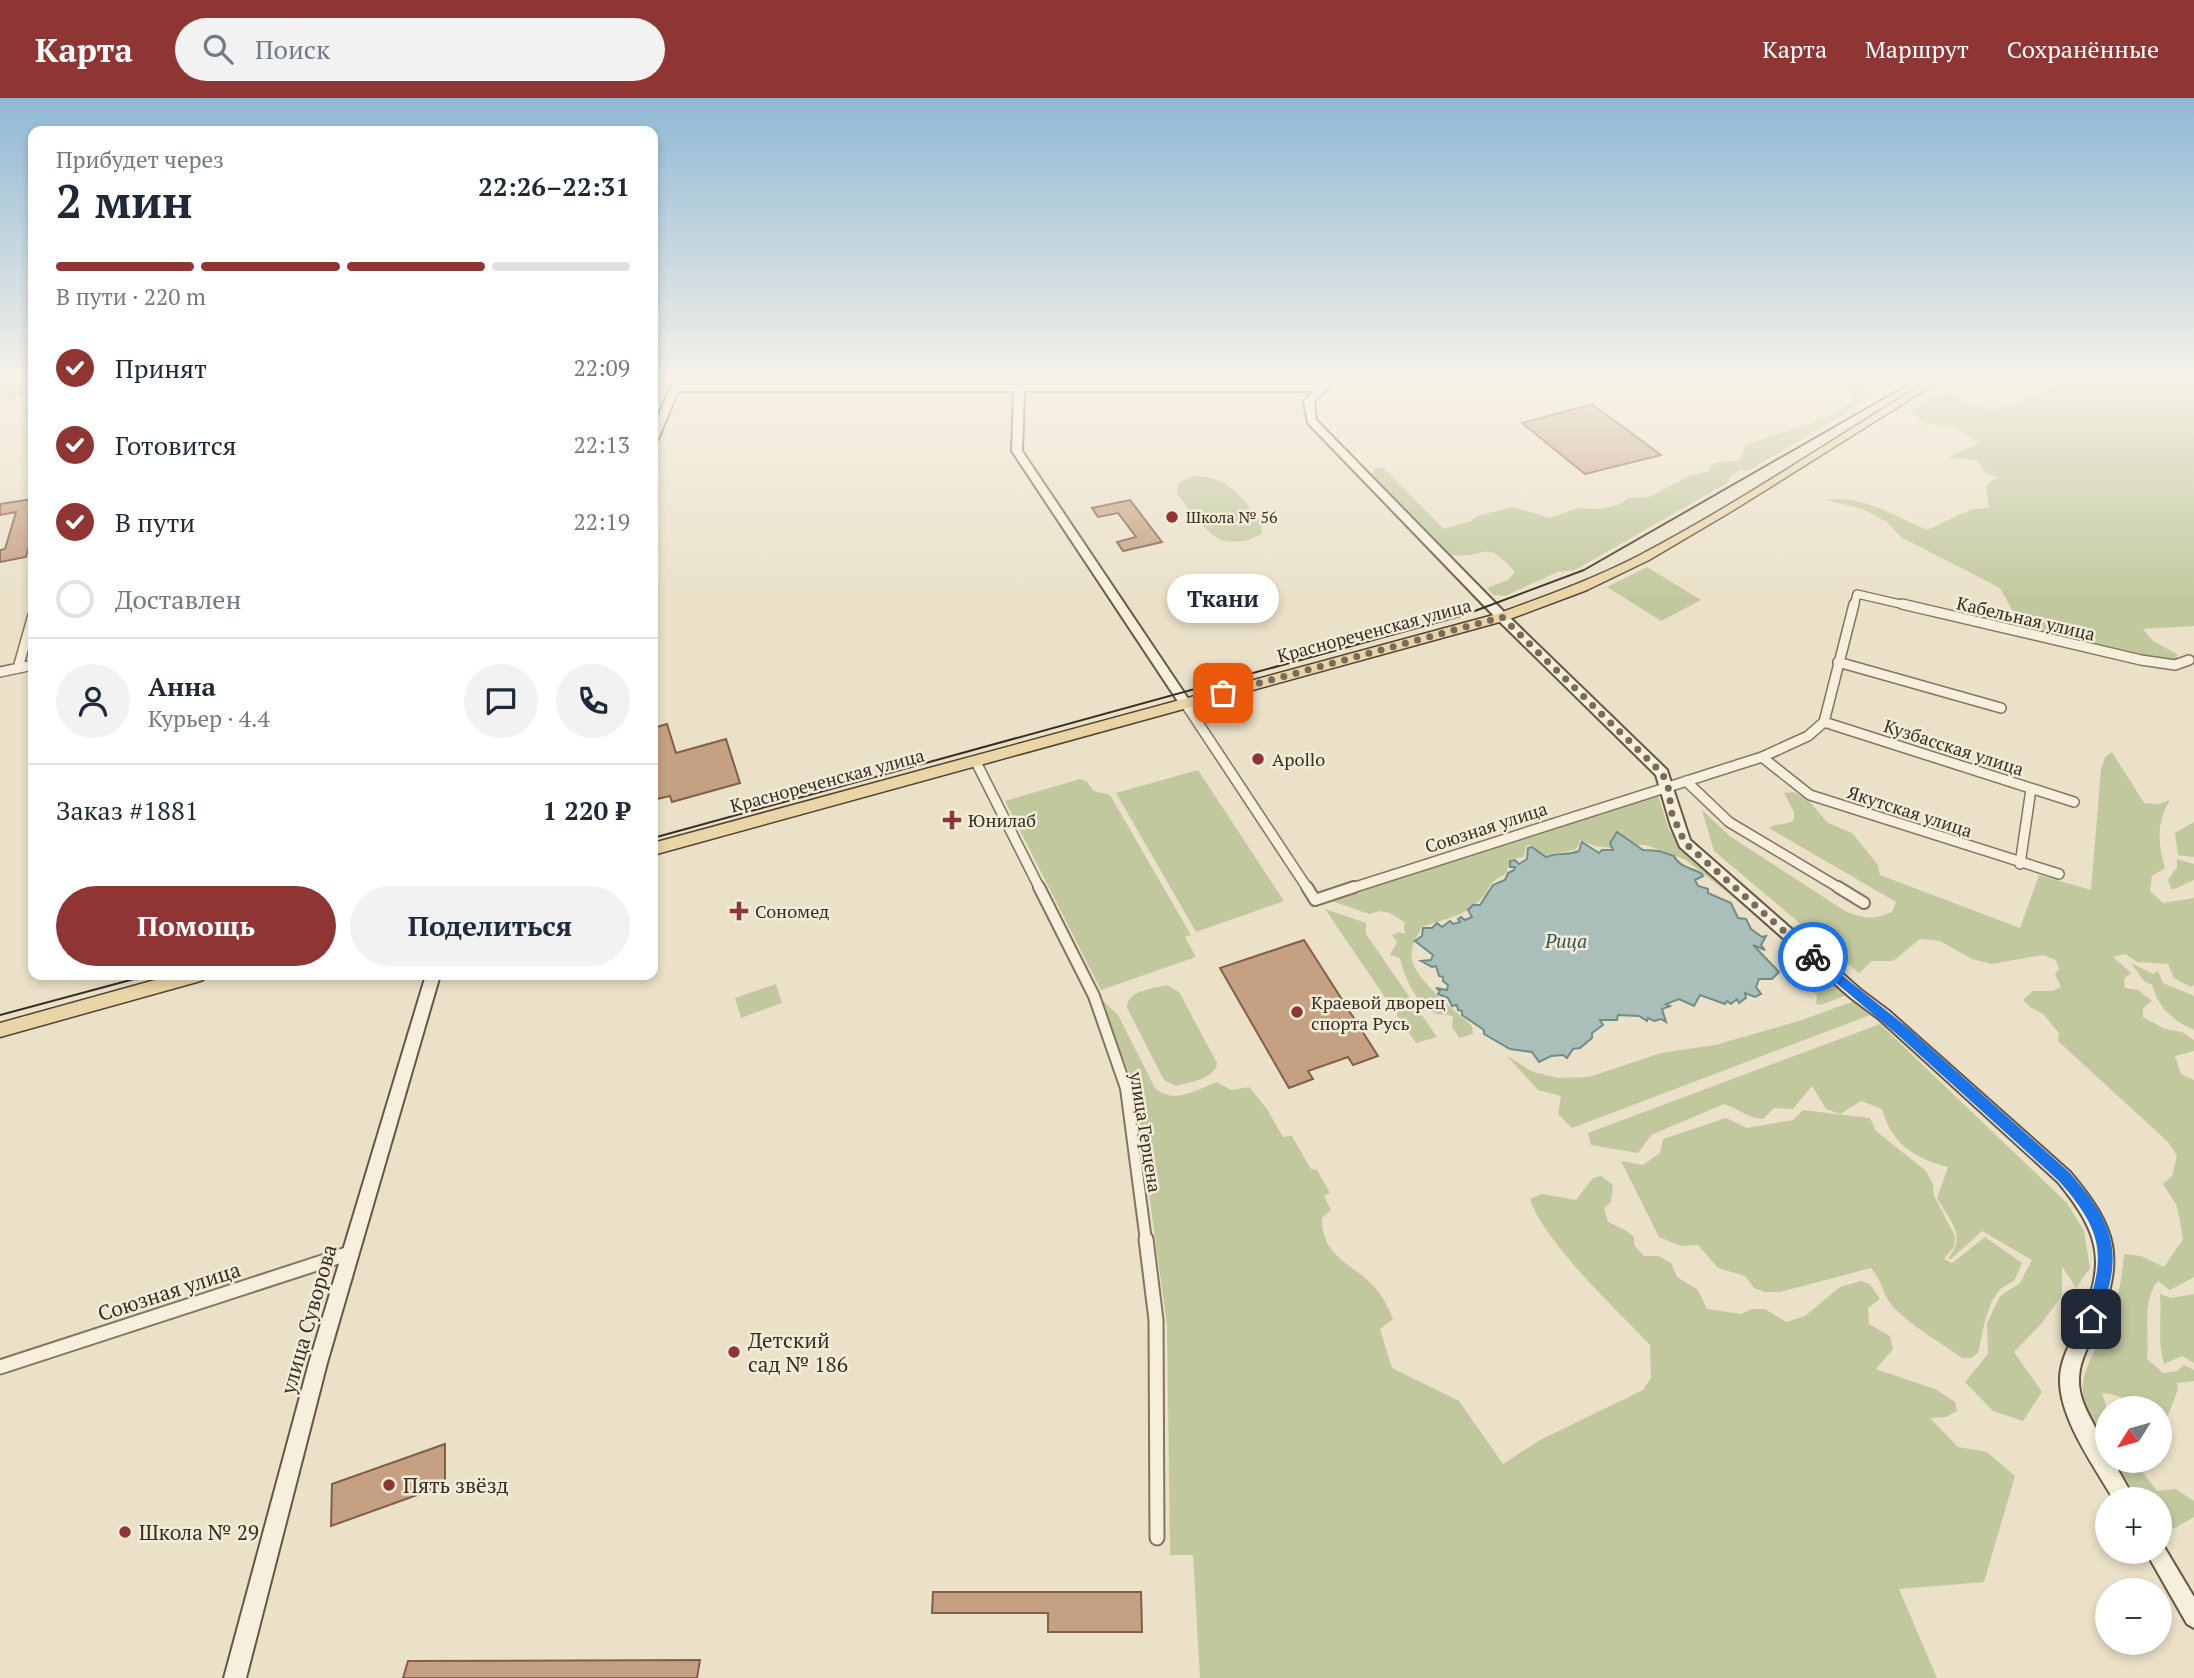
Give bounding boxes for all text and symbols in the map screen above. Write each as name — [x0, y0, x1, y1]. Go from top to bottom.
search box — [175, 18, 665, 81]
text: Карта — [35, 28, 133, 71]
icon: search — [199, 30, 237, 68]
text: Поиск — [255, 32, 330, 66]
text: Карта — [1762, 33, 1827, 65]
text: Маршрут — [1865, 33, 1969, 65]
text: Сохранённые — [2007, 33, 2159, 65]
text: Прибудет через — [56, 144, 224, 175]
text: 22:26–22:31 — [478, 169, 630, 203]
text: 2 мин — [56, 170, 193, 231]
text: В пути · 220 m — [56, 281, 206, 312]
icon: check — [56, 349, 94, 387]
text: Принят — [115, 351, 207, 385]
text: 22:09 — [573, 352, 630, 383]
icon: check — [56, 426, 94, 464]
text: Готовится — [115, 428, 237, 462]
text: 22:13 — [573, 429, 630, 460]
icon: check — [56, 503, 94, 541]
text: В пути — [115, 505, 195, 539]
text: 22:19 — [573, 506, 630, 537]
place label: Школа № 56 — [1186, 506, 1278, 528]
marker: Школа № 56 — [1164, 509, 1180, 525]
callout: Ткани — [1167, 574, 1279, 623]
text: Доставлен — [115, 582, 241, 616]
text: Ткани — [1187, 583, 1259, 614]
street label: Кабельная улица — [1954, 590, 2098, 646]
street label: Краснореченская улица — [1274, 593, 1474, 667]
pin — [1193, 663, 1253, 723]
button: person — [56, 664, 130, 738]
button: chat — [464, 664, 538, 738]
button: phone — [556, 664, 630, 738]
text: Анна — [148, 669, 216, 703]
icon: bag — [1204, 674, 1242, 712]
text: Курьер · 4.4 — [148, 703, 270, 734]
street label: Кузбасская улица — [1881, 713, 2027, 781]
street label: Краснореченская улица — [727, 743, 927, 817]
place label: Apollo — [1272, 747, 1325, 771]
marker: Apollo — [1250, 751, 1266, 767]
street label: Якутская улица — [1844, 780, 1976, 842]
text: Заказ #1881 — [56, 793, 199, 827]
text: 1 220 ₽ — [543, 793, 630, 827]
street label: Союзная улица — [1422, 796, 1550, 858]
place label: Юнилаб — [968, 808, 1036, 832]
marker: Юнилаб — [942, 810, 962, 830]
button: Помощь — [56, 886, 336, 966]
button: Поделиться — [350, 886, 630, 966]
place label: Сономед — [755, 899, 829, 923]
marker: Сономед — [729, 901, 749, 921]
courier — [1778, 922, 1848, 992]
water label: Рица — [1544, 928, 1587, 953]
icon: bike — [1794, 938, 1832, 976]
place label: Краевой дворец спорта Русь — [1311, 990, 1446, 1035]
marker: Краевой дворец спорта Русь — [1289, 1004, 1305, 1020]
street label: улица Герцена — [1124, 1069, 1167, 1194]
street label: улица Суворова — [273, 1241, 343, 1398]
street label: Союзная улица — [94, 1255, 244, 1327]
pin — [2061, 1289, 2121, 1349]
icon: home — [2072, 1300, 2110, 1338]
place label: Детский сад № 186 — [748, 1326, 848, 1378]
marker: Детский сад № 186 — [726, 1344, 742, 1360]
north arrow — [2095, 1396, 2172, 1474]
map controls — [2095, 1396, 2172, 1655]
place label: Пять звёзд — [403, 1471, 509, 1499]
marker: Пять звёзд — [381, 1477, 397, 1493]
button: + — [2095, 1487, 2172, 1564]
place label: Школа № 29 — [139, 1518, 259, 1546]
marker: Школа № 29 — [117, 1524, 133, 1540]
button: − — [2095, 1578, 2172, 1655]

